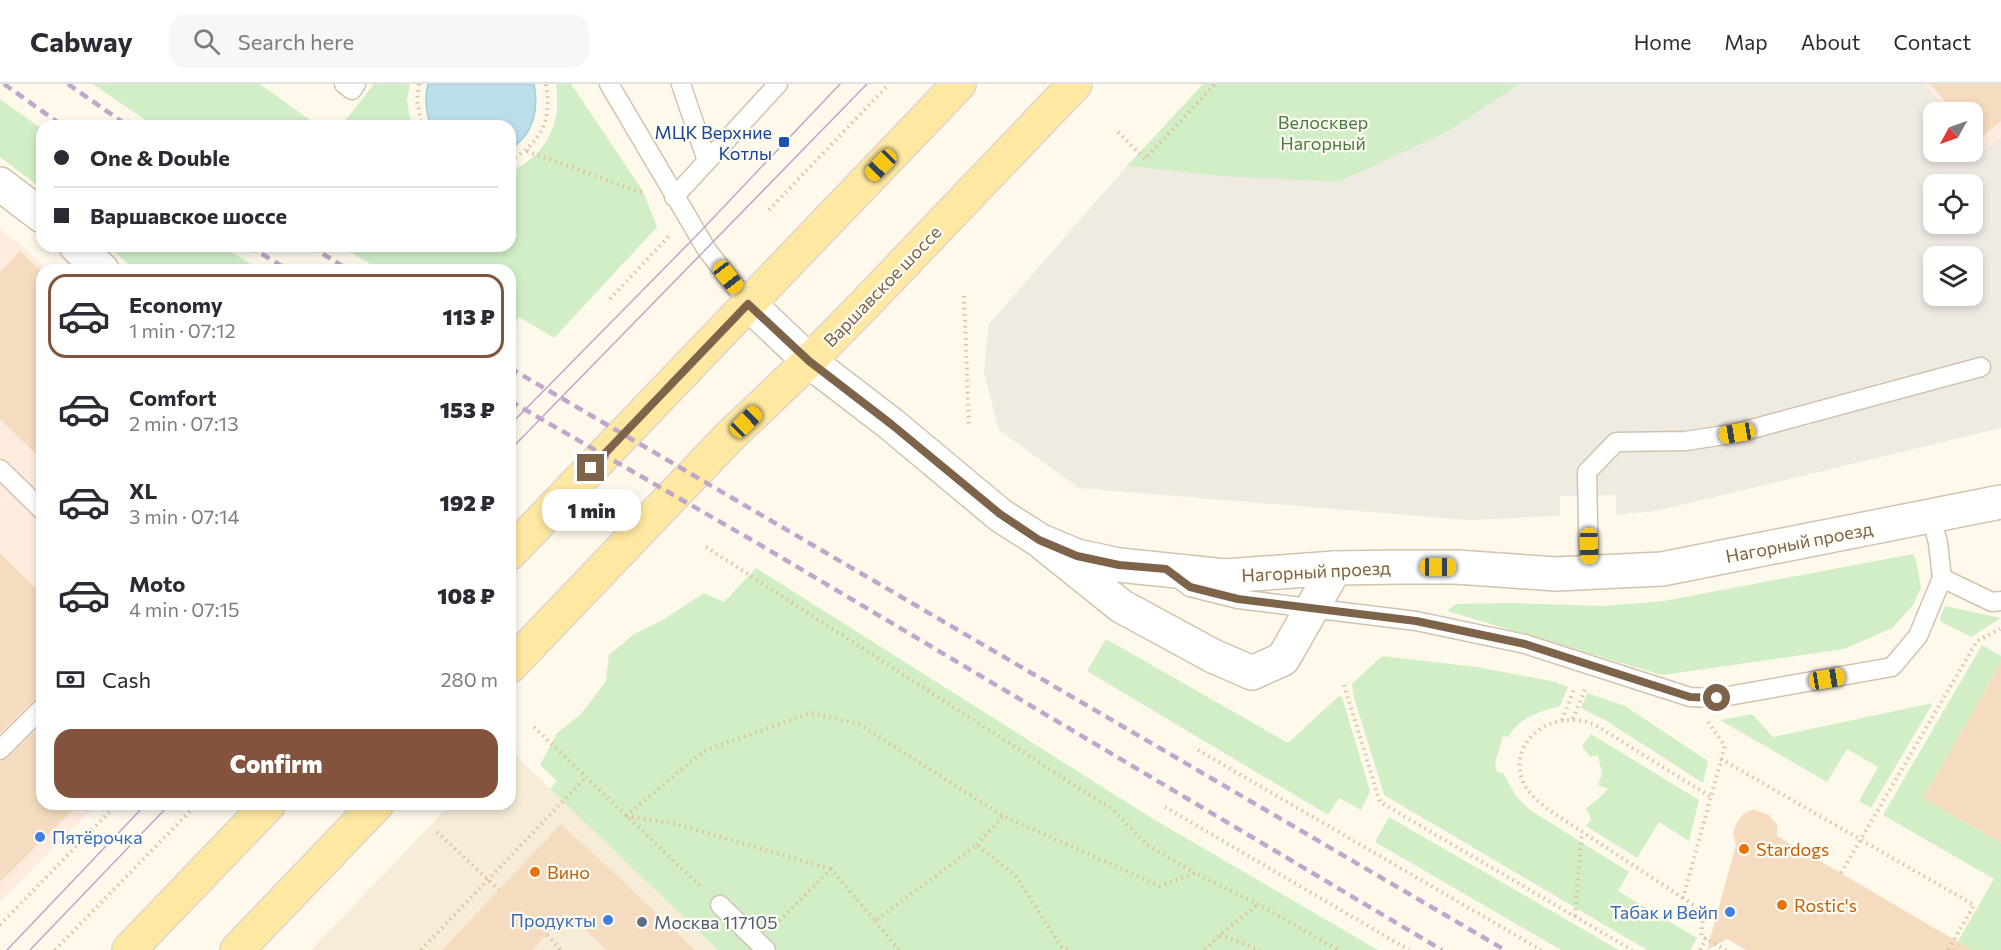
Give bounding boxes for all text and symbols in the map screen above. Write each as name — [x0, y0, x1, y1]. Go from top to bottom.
search box — [169, 14, 589, 68]
text: Cabway — [30, 24, 133, 58]
icon: search — [190, 25, 223, 58]
text: Search here — [238, 28, 354, 55]
text: Home — [1634, 29, 1691, 54]
text: Map — [1724, 29, 1768, 54]
text: About — [1801, 29, 1860, 54]
text: Contact — [1893, 29, 1971, 54]
north arrow — [1923, 102, 1983, 162]
map controls — [1923, 102, 1983, 306]
park label: Велосквер Нагорный — [1278, 111, 1368, 154]
place label: МЦК Верхние Котлы — [655, 121, 772, 164]
marker: МЦК Верхние Котлы — [777, 135, 791, 149]
text: One & Double — [90, 144, 230, 171]
car — [862, 146, 900, 184]
button: locate — [1923, 174, 1983, 234]
text: Варшавское шоссе — [90, 202, 287, 229]
street label: Варшавское шоссе — [818, 221, 946, 351]
button: layers — [1923, 246, 1983, 306]
car — [710, 257, 746, 297]
icon: car — [57, 289, 111, 343]
text: Economy — [129, 291, 223, 318]
text: 113 ₽ — [442, 303, 495, 330]
text: 1 min · 07:12 — [129, 318, 236, 342]
icon: car — [57, 382, 111, 436]
text: Comfort — [129, 384, 217, 411]
text: 153 ₽ — [440, 396, 495, 423]
car — [727, 403, 765, 441]
text: 2 min · 07:13 — [129, 411, 239, 435]
car — [1718, 421, 1756, 445]
route end — [577, 454, 604, 481]
icon: car — [57, 475, 111, 529]
text: XL — [129, 477, 157, 504]
text: 192 ₽ — [439, 489, 495, 516]
callout: 1 min — [542, 489, 640, 531]
text: 1 min — [567, 498, 616, 522]
text: 3 min · 07:14 — [129, 504, 239, 528]
street label: Нагорный проезд — [1724, 517, 1875, 567]
car — [1580, 528, 1598, 564]
street label: Нагорный проезд — [1241, 556, 1392, 586]
car — [1420, 558, 1456, 576]
icon: car — [57, 568, 111, 622]
text: Moto — [129, 570, 185, 597]
text: 108 ₽ — [437, 582, 495, 609]
text: 4 min · 07:15 — [129, 597, 240, 621]
icon: cash — [54, 663, 87, 696]
text: Cash — [102, 666, 151, 693]
text: 280 m — [440, 667, 498, 691]
car — [1808, 667, 1846, 691]
route start — [1703, 684, 1730, 711]
button: Confirm — [54, 729, 498, 798]
place label: Пятёрочка — [52, 826, 143, 848]
marker: Пятёрочка — [33, 830, 47, 844]
place label: Stardogs — [1756, 838, 1829, 860]
marker: Stardogs — [1737, 842, 1751, 856]
place label: Вино — [547, 861, 590, 883]
marker: Вино — [528, 865, 542, 879]
place label: Rostic's — [1794, 894, 1857, 916]
marker: Rostic's — [1775, 898, 1789, 912]
place label: Табак и Вейп — [1610, 901, 1718, 923]
marker: Табак и Вейп — [1723, 905, 1737, 919]
place label: Продукты — [511, 909, 596, 931]
place label: Москва 117105 — [654, 911, 777, 933]
marker: Продукты — [601, 913, 615, 927]
marker: Москва 117105 — [635, 915, 649, 929]

